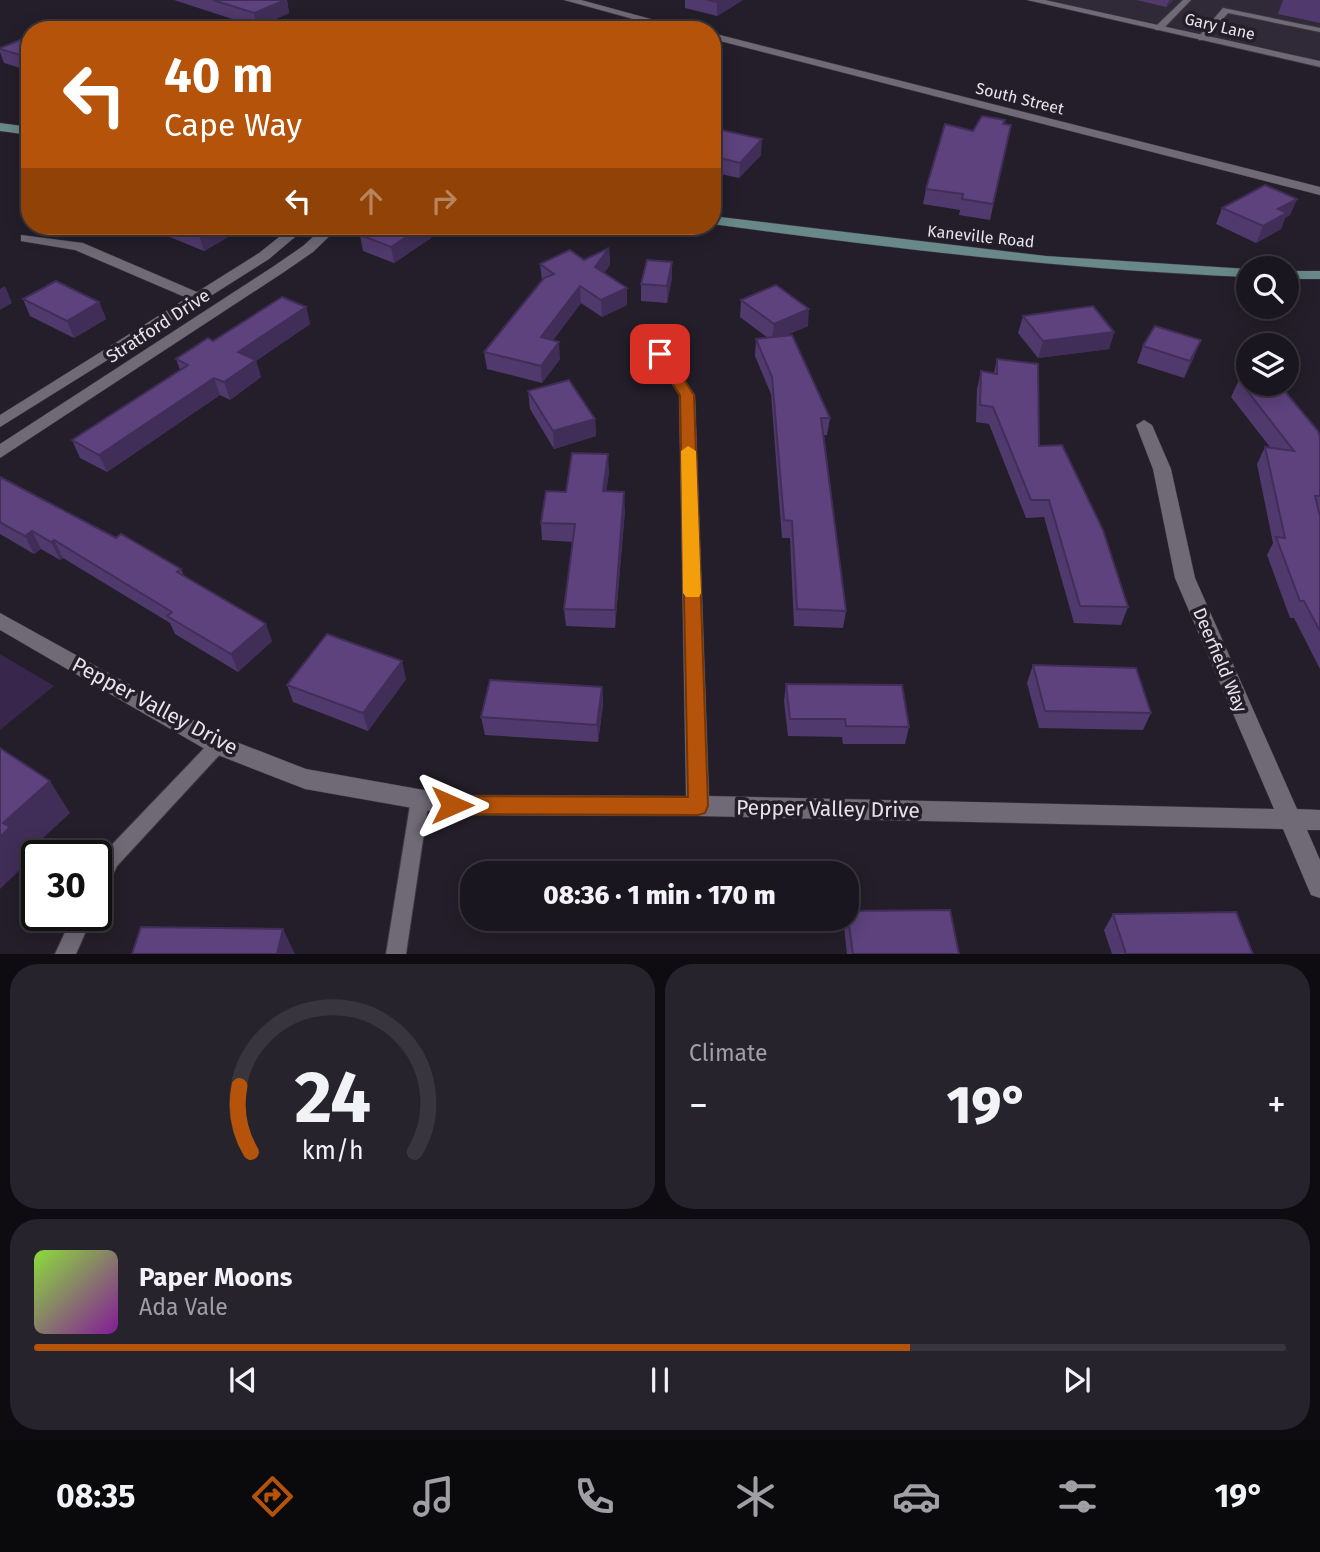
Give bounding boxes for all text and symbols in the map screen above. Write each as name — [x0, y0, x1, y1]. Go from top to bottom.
street label: Gary Lane — [1183, 9, 1257, 44]
text: 40 m — [164, 46, 273, 105]
icon: left — [49, 49, 140, 140]
street label: South Street — [974, 78, 1066, 119]
text: Cape Way — [164, 106, 302, 144]
icon: left — [279, 182, 317, 220]
icon: ahead — [352, 182, 390, 220]
icon: right — [425, 182, 463, 220]
street label: Kaneville Road — [926, 221, 1035, 252]
map controls — [1236, 256, 1299, 396]
button: search — [1236, 256, 1299, 319]
street label: Stratford Drive — [102, 284, 214, 368]
pin — [630, 324, 690, 384]
button: layers — [1236, 333, 1299, 396]
icon: arrive — [641, 335, 679, 373]
street label: Deerfield Way — [1188, 604, 1252, 716]
street label: Pepper Valley Drive — [68, 651, 242, 761]
position arrow — [415, 768, 489, 842]
street label: Pepper Valley Drive — [736, 794, 920, 824]
speed limit sign: 30 — [21, 840, 112, 931]
text: 08:36 · 1 min · 170 m — [543, 880, 776, 911]
text: Climate — [689, 1039, 768, 1067]
text: 24 — [294, 1055, 371, 1142]
text: 19° — [947, 1074, 1028, 1137]
text: − — [689, 1082, 708, 1128]
text: + — [1267, 1082, 1286, 1128]
text: km/h — [302, 1136, 363, 1166]
text: Paper Moons — [139, 1262, 292, 1293]
text: Ada Vale — [139, 1293, 228, 1321]
icon: previous — [224, 1361, 262, 1399]
icon: pause — [641, 1361, 679, 1399]
icon: next — [1058, 1361, 1096, 1399]
icon: directions — [248, 1472, 297, 1521]
icon: music — [409, 1472, 458, 1521]
icon: phone — [570, 1472, 619, 1521]
icon: climate — [731, 1472, 780, 1521]
icon: car — [892, 1472, 941, 1521]
icon: filters — [1053, 1472, 1102, 1521]
text: 08:35 — [56, 1477, 135, 1515]
text: 19° — [1214, 1477, 1264, 1515]

